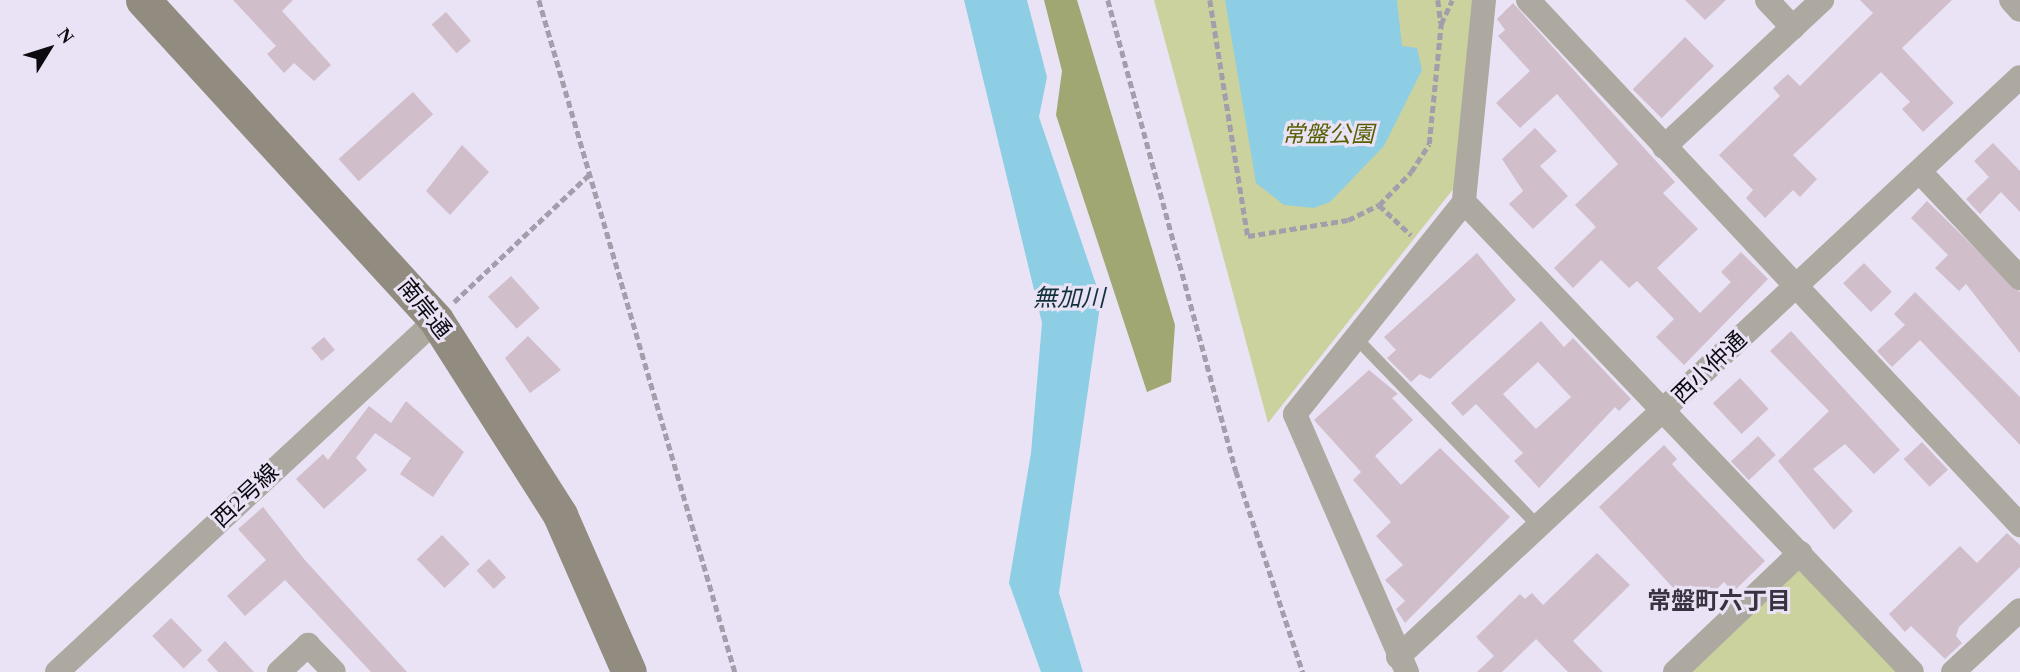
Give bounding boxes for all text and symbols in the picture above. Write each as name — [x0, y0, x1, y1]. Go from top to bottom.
north arrow — [14, 14, 84, 84]
text: N — [53, 24, 78, 48]
park label: 常盤公園 — [1282, 121, 1374, 149]
street label: 南岸通 — [392, 274, 456, 344]
water label: 無加川 — [1033, 285, 1105, 313]
street label: 西小仲通 — [1667, 326, 1753, 410]
street label: 西2号線 — [207, 458, 285, 534]
district label: 常盤町六丁目 — [1647, 588, 1791, 616]

